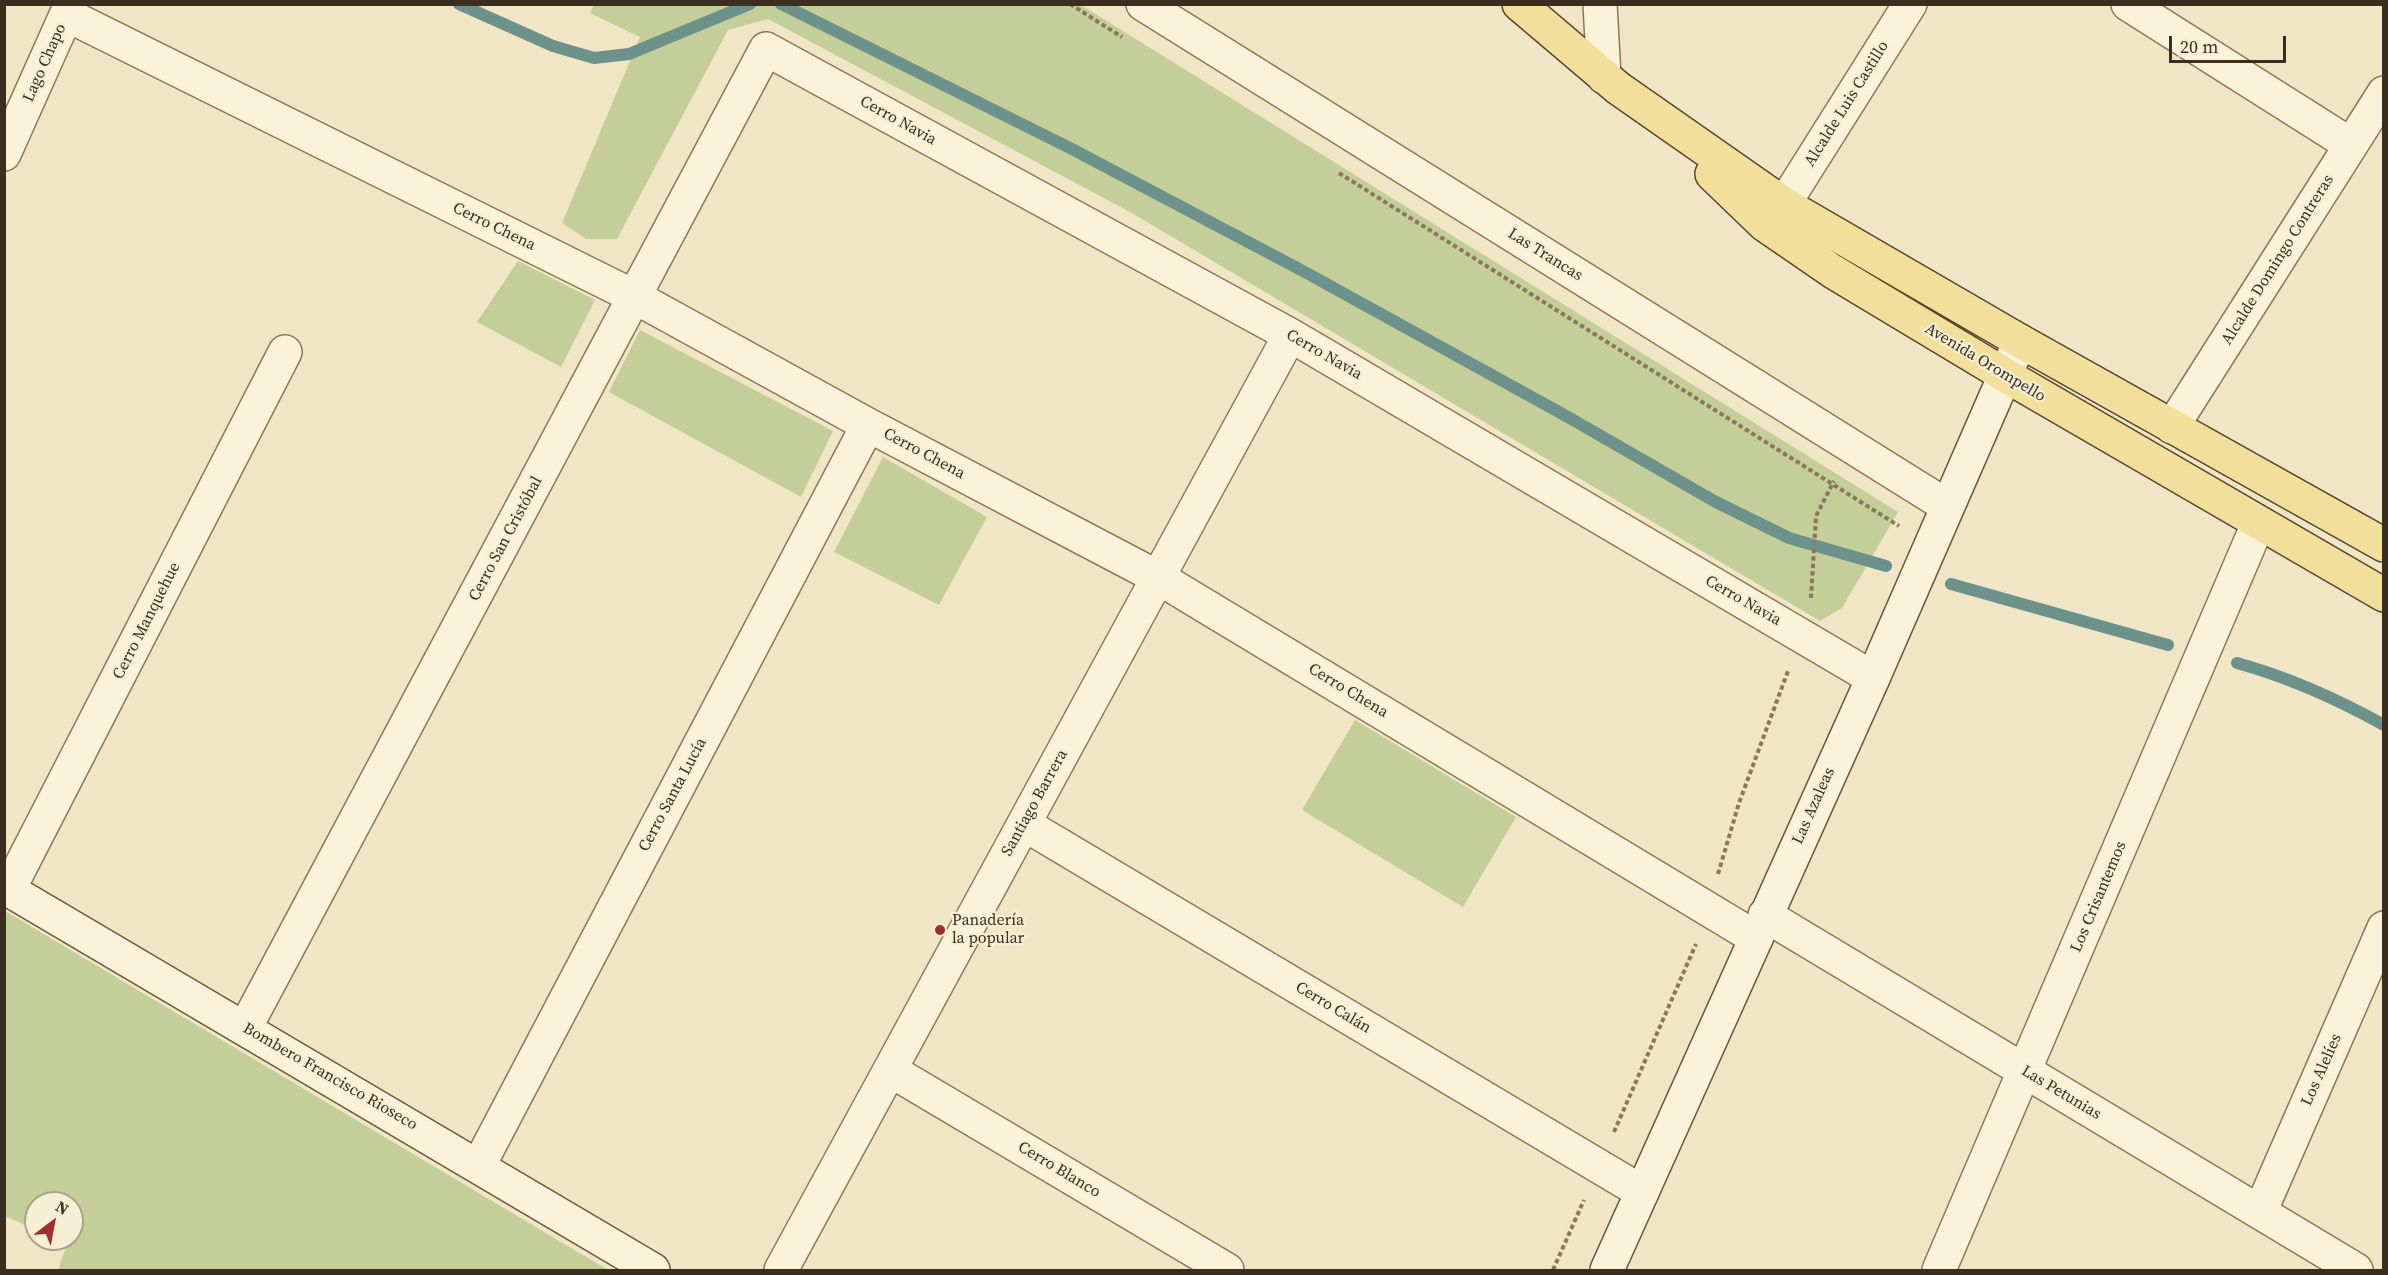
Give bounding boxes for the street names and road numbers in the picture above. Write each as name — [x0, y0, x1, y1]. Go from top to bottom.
street label: Lago Chapo — [19, 21, 71, 105]
street label: Alcalde Luis Castillo — [1801, 38, 1893, 170]
street label: Cerro Navia — [856, 92, 940, 150]
street label: Alcalde Domingo Contreras — [2218, 171, 2338, 349]
street label: Cerro Chena — [449, 199, 539, 255]
street label: Las Trancas — [1504, 224, 1586, 286]
street label: Avenida Orompello — [1921, 319, 2049, 407]
street label: Cerro Navia — [1283, 326, 1365, 384]
street label: Cerro Chena — [880, 424, 968, 484]
street label: Cerro San Cristóbal — [465, 473, 547, 605]
street label: Cerro Manquehue — [109, 559, 185, 683]
street label: Cerro Navia — [1702, 572, 1784, 630]
street label: Cerro Chena — [1305, 660, 1391, 722]
street label: Cerro Santa Lucía — [635, 735, 711, 855]
street label: Santiago Barrera — [998, 746, 1072, 860]
street label: Las Azaleas — [1788, 765, 1840, 847]
street label: Los Crisantemos — [2067, 839, 2131, 955]
street label: Cerro Calán — [1292, 978, 1374, 1038]
street label: Bombero Francisco Rioseco — [239, 1019, 421, 1135]
street label: Los Alelíes — [2298, 1031, 2346, 1109]
street label: Las Petunias — [2018, 1062, 2104, 1124]
street label: Cerro Blanco — [1014, 1138, 1104, 1202]

